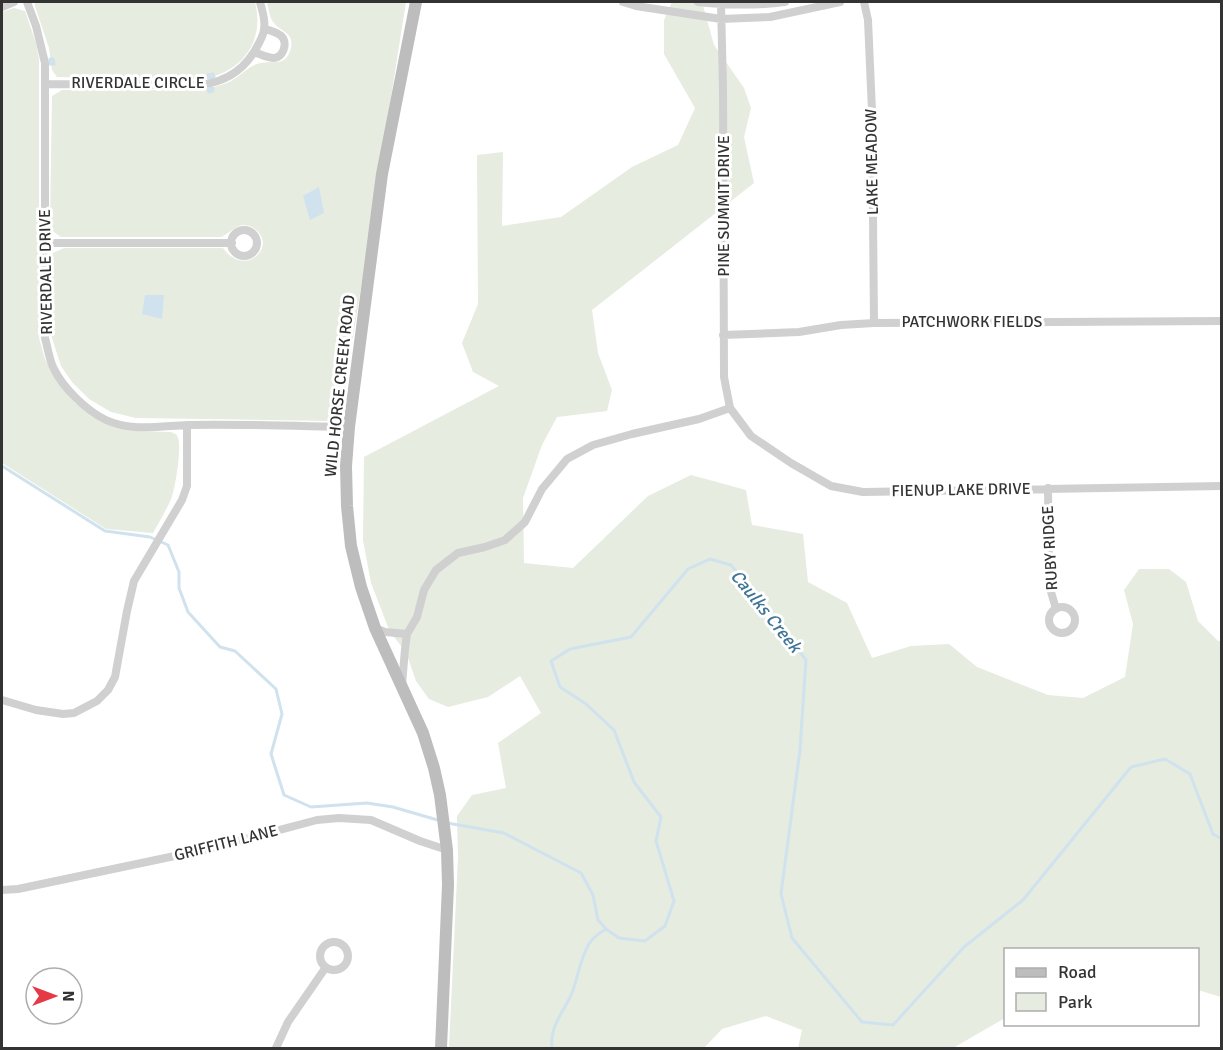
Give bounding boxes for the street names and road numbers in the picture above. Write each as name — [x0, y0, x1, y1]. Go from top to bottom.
street label: RIVERDALE CIRCLE — [71, 73, 205, 93]
street label: LAKE MEADOW — [861, 108, 883, 215]
street label: PINE SUMMIT DRIVE — [714, 135, 734, 277]
street label: RIVERDALE DRIVE — [35, 209, 57, 335]
street label: WILD HORSE CREEK ROAD — [320, 294, 360, 478]
street label: PATCHWORK FIELDS — [901, 312, 1043, 332]
street label: FIENUP LAKE DRIVE — [891, 479, 1031, 501]
street label: RUBY RIDGE — [1038, 505, 1062, 591]
street label: GRIFFITH LANE — [172, 820, 280, 866]

